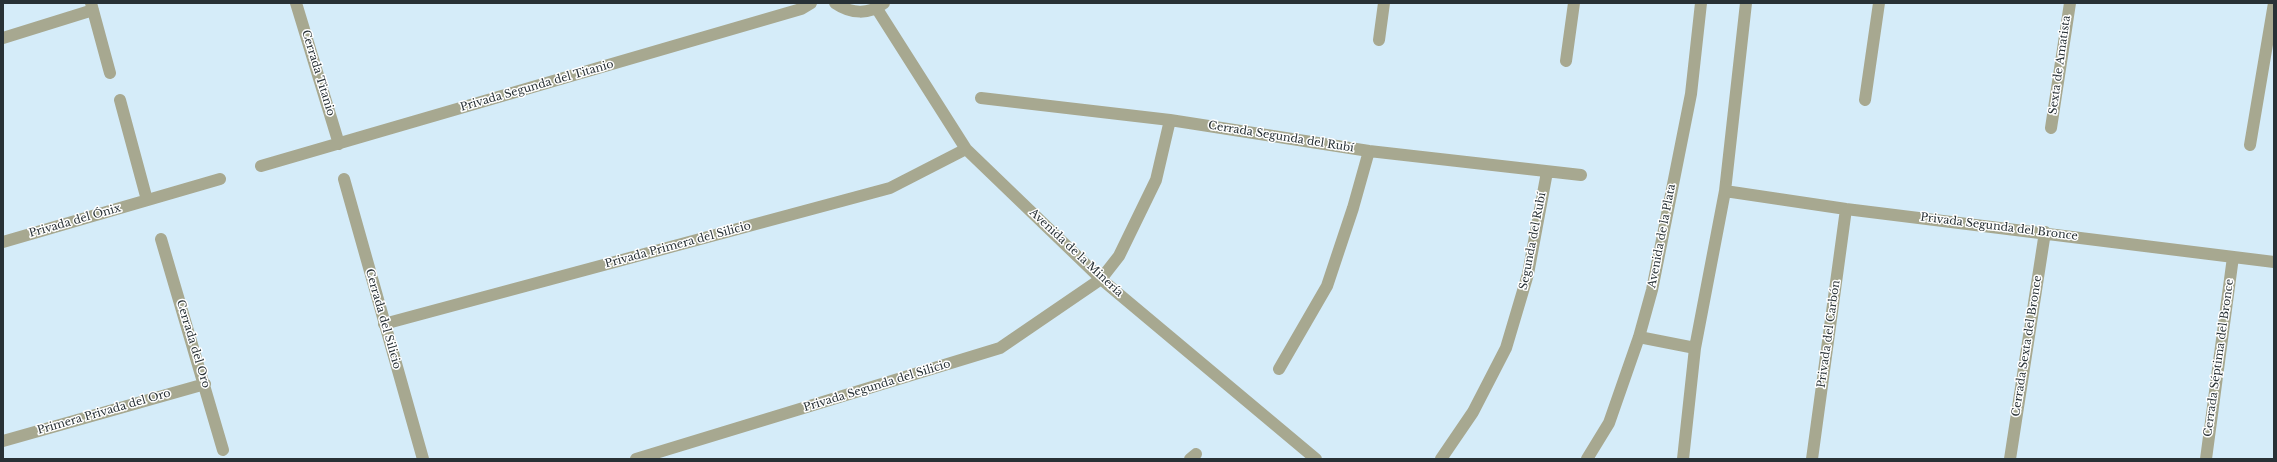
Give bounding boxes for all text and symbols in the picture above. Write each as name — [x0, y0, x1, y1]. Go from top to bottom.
street label: Sexta de Amatista — [2047, 15, 2073, 115]
street label: Cerrada Titanio — [299, 28, 337, 118]
street label: Privada Segunda del Titanio — [459, 58, 615, 114]
street label: Cerrada Segunda del Rubí — [1207, 119, 1355, 155]
street label: Avenida de la Plata — [1645, 183, 1679, 289]
street label: Segunda del Rubí — [1517, 191, 1549, 291]
street label: Privada del Ónix — [28, 202, 122, 240]
street label: Avenida de la Minería — [1026, 206, 1126, 300]
street label: Privada Segunda del Bronce — [1920, 211, 2078, 243]
street label: Privada Primera del Silicio — [604, 219, 752, 271]
street label: Cerrada del Silicio — [362, 267, 404, 371]
street label: Cerrada Sexta del Bronce — [2009, 274, 2045, 418]
street label: Cerrada Séptima del Bronce — [2201, 278, 2237, 438]
street label: Privada del Carbón — [1815, 279, 1843, 389]
street label: Cerrada del Oro — [173, 298, 213, 390]
street label: Privada Segunda del Silicio — [802, 357, 952, 415]
street label: Primera Privada del Oro — [36, 387, 172, 437]

